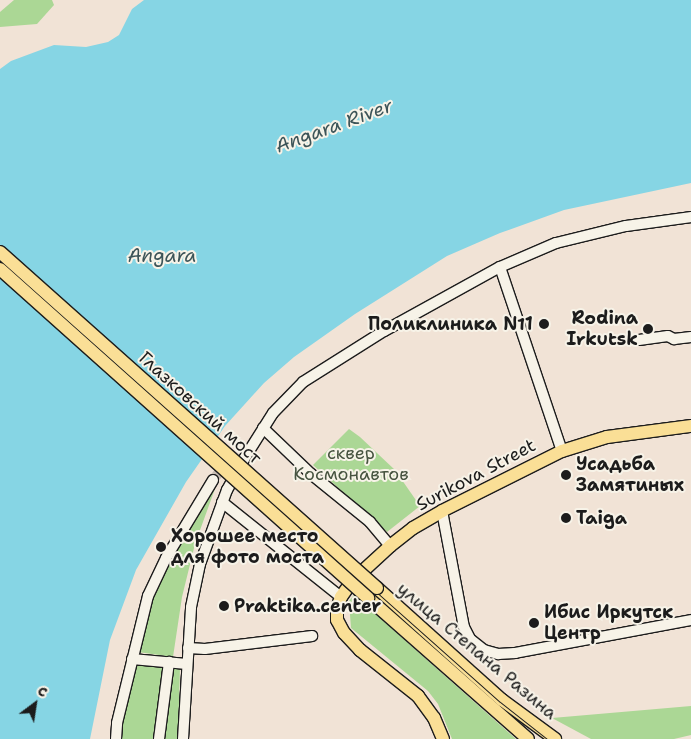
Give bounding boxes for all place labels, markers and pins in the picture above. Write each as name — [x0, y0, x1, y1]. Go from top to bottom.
place label: Rodina Irkutsk — [566, 308, 638, 350]
place label: Поликлиника N11 — [368, 313, 533, 335]
marker: Поликлиника N11 — [537, 317, 551, 331]
marker: Rodina Irkutsk — [642, 323, 654, 335]
place label: Усадьба Замятиных — [576, 454, 684, 496]
marker: Усадьба Замятиных — [560, 469, 572, 481]
place label: Taiga — [576, 507, 627, 529]
marker: Taiga — [560, 512, 572, 524]
place label: Хорошее место для фото моста — [171, 526, 324, 568]
marker: Хорошее место для фото моста — [155, 541, 167, 553]
place label: Praktika.center — [234, 595, 381, 617]
marker: Praktika.center — [218, 600, 230, 612]
place label: Ибис Иркутск Центр — [544, 602, 673, 644]
marker: Ибис Иркутск Центр — [528, 617, 540, 629]

